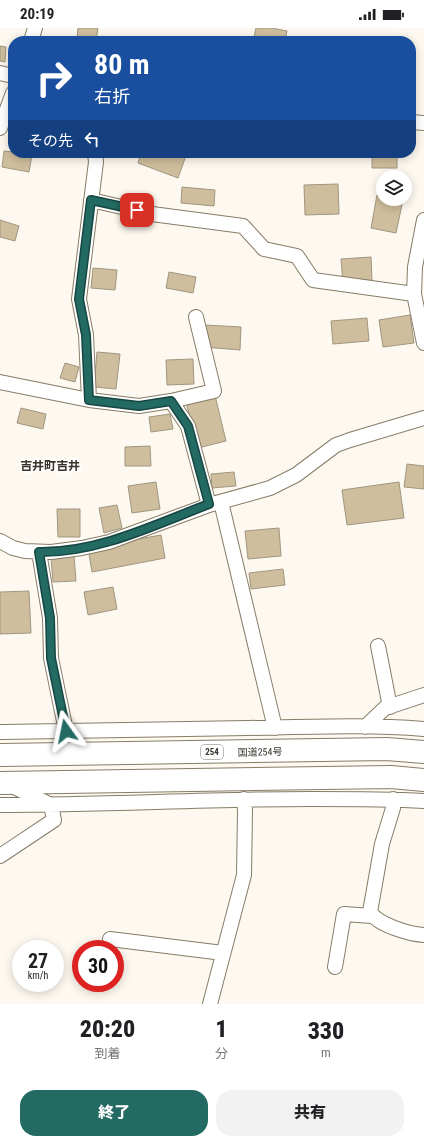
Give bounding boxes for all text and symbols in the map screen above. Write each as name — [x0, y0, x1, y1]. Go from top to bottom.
text: 20:19 — [20, 5, 54, 23]
text: 80 m — [94, 48, 150, 81]
icon: right — [28, 52, 80, 104]
text: 右折 — [94, 86, 130, 107]
icon: left — [81, 128, 103, 150]
text: その先 — [28, 132, 73, 150]
map controls — [376, 170, 412, 206]
button: layers — [376, 170, 412, 206]
pin — [120, 193, 154, 227]
icon: arrive — [126, 199, 148, 221]
district label: 吉井町吉井 — [20, 459, 80, 473]
position arrow — [45, 710, 87, 752]
road number: 254 — [201, 745, 223, 759]
street label: 国道254号 — [238, 746, 282, 758]
speed limit sign: 30 — [72, 940, 124, 992]
text: 27 — [28, 949, 48, 973]
text: km/h — [28, 970, 48, 981]
text: 20:20 — [80, 1015, 135, 1043]
text: 1 — [215, 1015, 228, 1043]
text: 330 — [308, 1017, 344, 1045]
text: m — [321, 1045, 331, 1060]
text: 到着 — [94, 1046, 120, 1061]
text: 分 — [215, 1046, 228, 1061]
button: 終了 — [20, 1090, 208, 1136]
button: 共有 — [216, 1090, 404, 1136]

